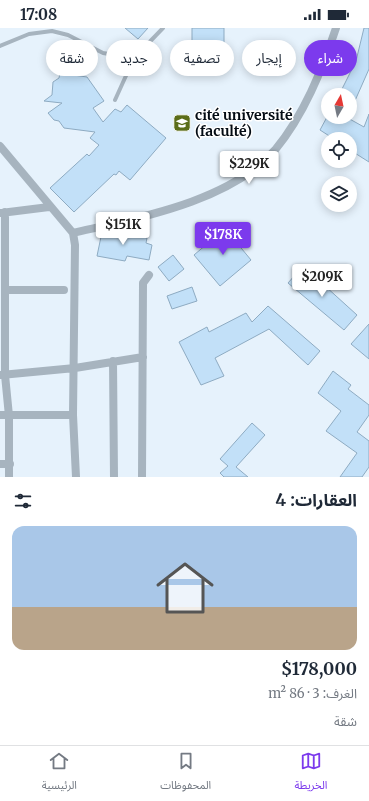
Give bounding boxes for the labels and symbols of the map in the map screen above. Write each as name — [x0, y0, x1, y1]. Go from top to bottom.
north arrow — [321, 88, 357, 124]
place label: cité université (faculté) — [195, 106, 293, 140]
school or university icon: cité université (faculté) — [172, 113, 192, 133]
pin: $229K — [221, 151, 277, 185]
pin: $151K — [95, 212, 151, 246]
pin: $178K — [195, 222, 251, 256]
pin: $209K — [294, 264, 350, 298]

